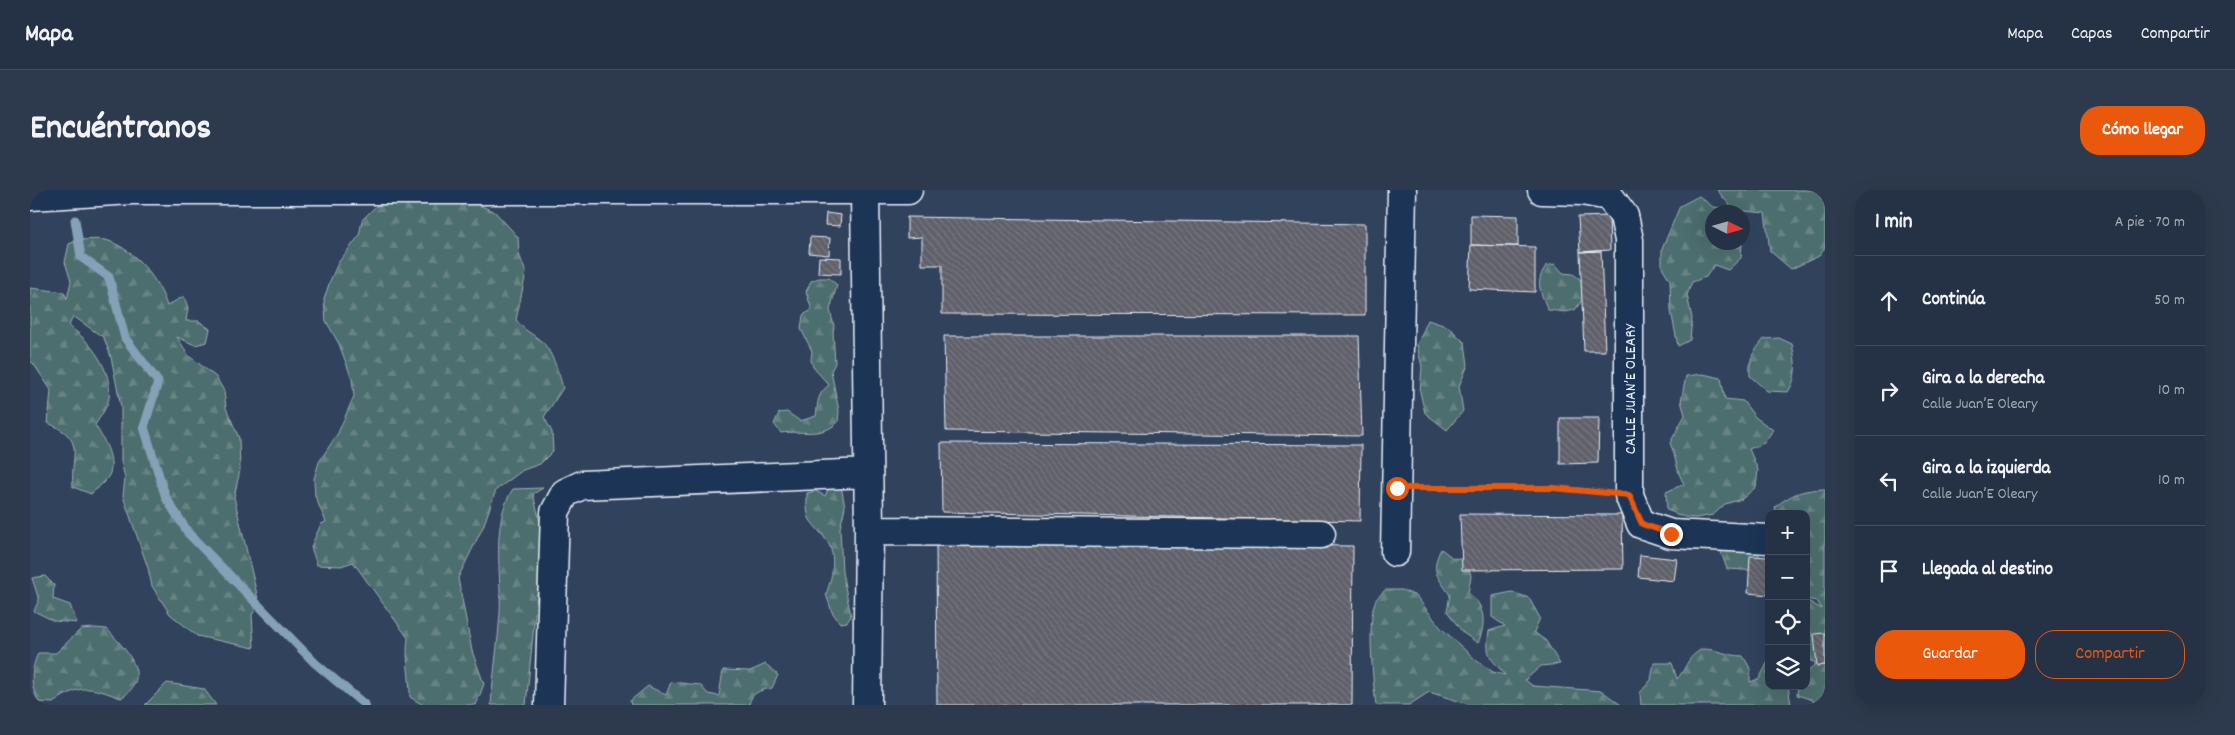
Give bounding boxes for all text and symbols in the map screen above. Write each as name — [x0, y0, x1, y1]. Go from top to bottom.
text: Mapa — [25, 18, 73, 52]
text: Mapa — [2007, 22, 2043, 47]
text: Capas — [2071, 22, 2113, 47]
text: Compartir — [2141, 22, 2210, 47]
text: Encuéntranos — [30, 105, 211, 155]
button: Cómo llegar — [2080, 106, 2205, 155]
north arrow — [1705, 205, 1750, 250]
text: 1 min — [1875, 208, 1912, 238]
text: A pie · 70 m — [2115, 211, 2185, 234]
icon: ahead — [1875, 287, 1903, 315]
text: Continúa — [1922, 287, 1985, 314]
text: 50 m — [2154, 289, 2185, 312]
street label: CALLE JUAN’E OLEARY — [1620, 323, 1643, 454]
text: Gira a la derecha — [1922, 366, 2044, 393]
icon: right — [1875, 377, 1903, 405]
text: 10 m — [2158, 379, 2185, 402]
text: Calle Juan’E Oleary — [1922, 393, 2037, 416]
text: Gira a la izquierda — [1922, 456, 2050, 483]
icon: left — [1875, 467, 1903, 495]
text: 10 m — [2158, 469, 2185, 492]
route start — [1386, 477, 1409, 500]
text: Calle Juan’E Oleary — [1922, 483, 2037, 506]
map controls — [1765, 510, 1810, 690]
button: + — [1765, 510, 1810, 555]
route end — [1660, 523, 1683, 546]
button: − — [1765, 555, 1810, 600]
icon: arrive — [1875, 557, 1903, 585]
text: Llegada al destino — [1922, 557, 2053, 584]
button: locate — [1765, 600, 1810, 645]
button: Guardar — [1875, 630, 2025, 679]
button: Compartir — [2035, 630, 2185, 679]
button: layers — [1765, 645, 1810, 690]

